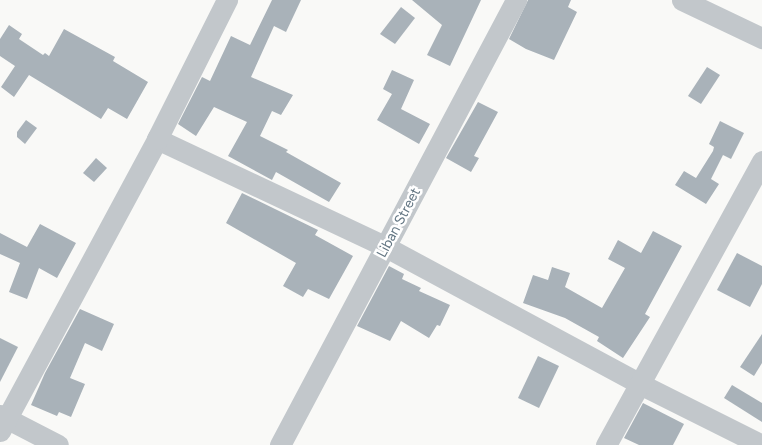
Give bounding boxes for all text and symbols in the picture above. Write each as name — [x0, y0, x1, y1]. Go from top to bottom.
street label: Liban Street — [374, 185, 424, 261]

